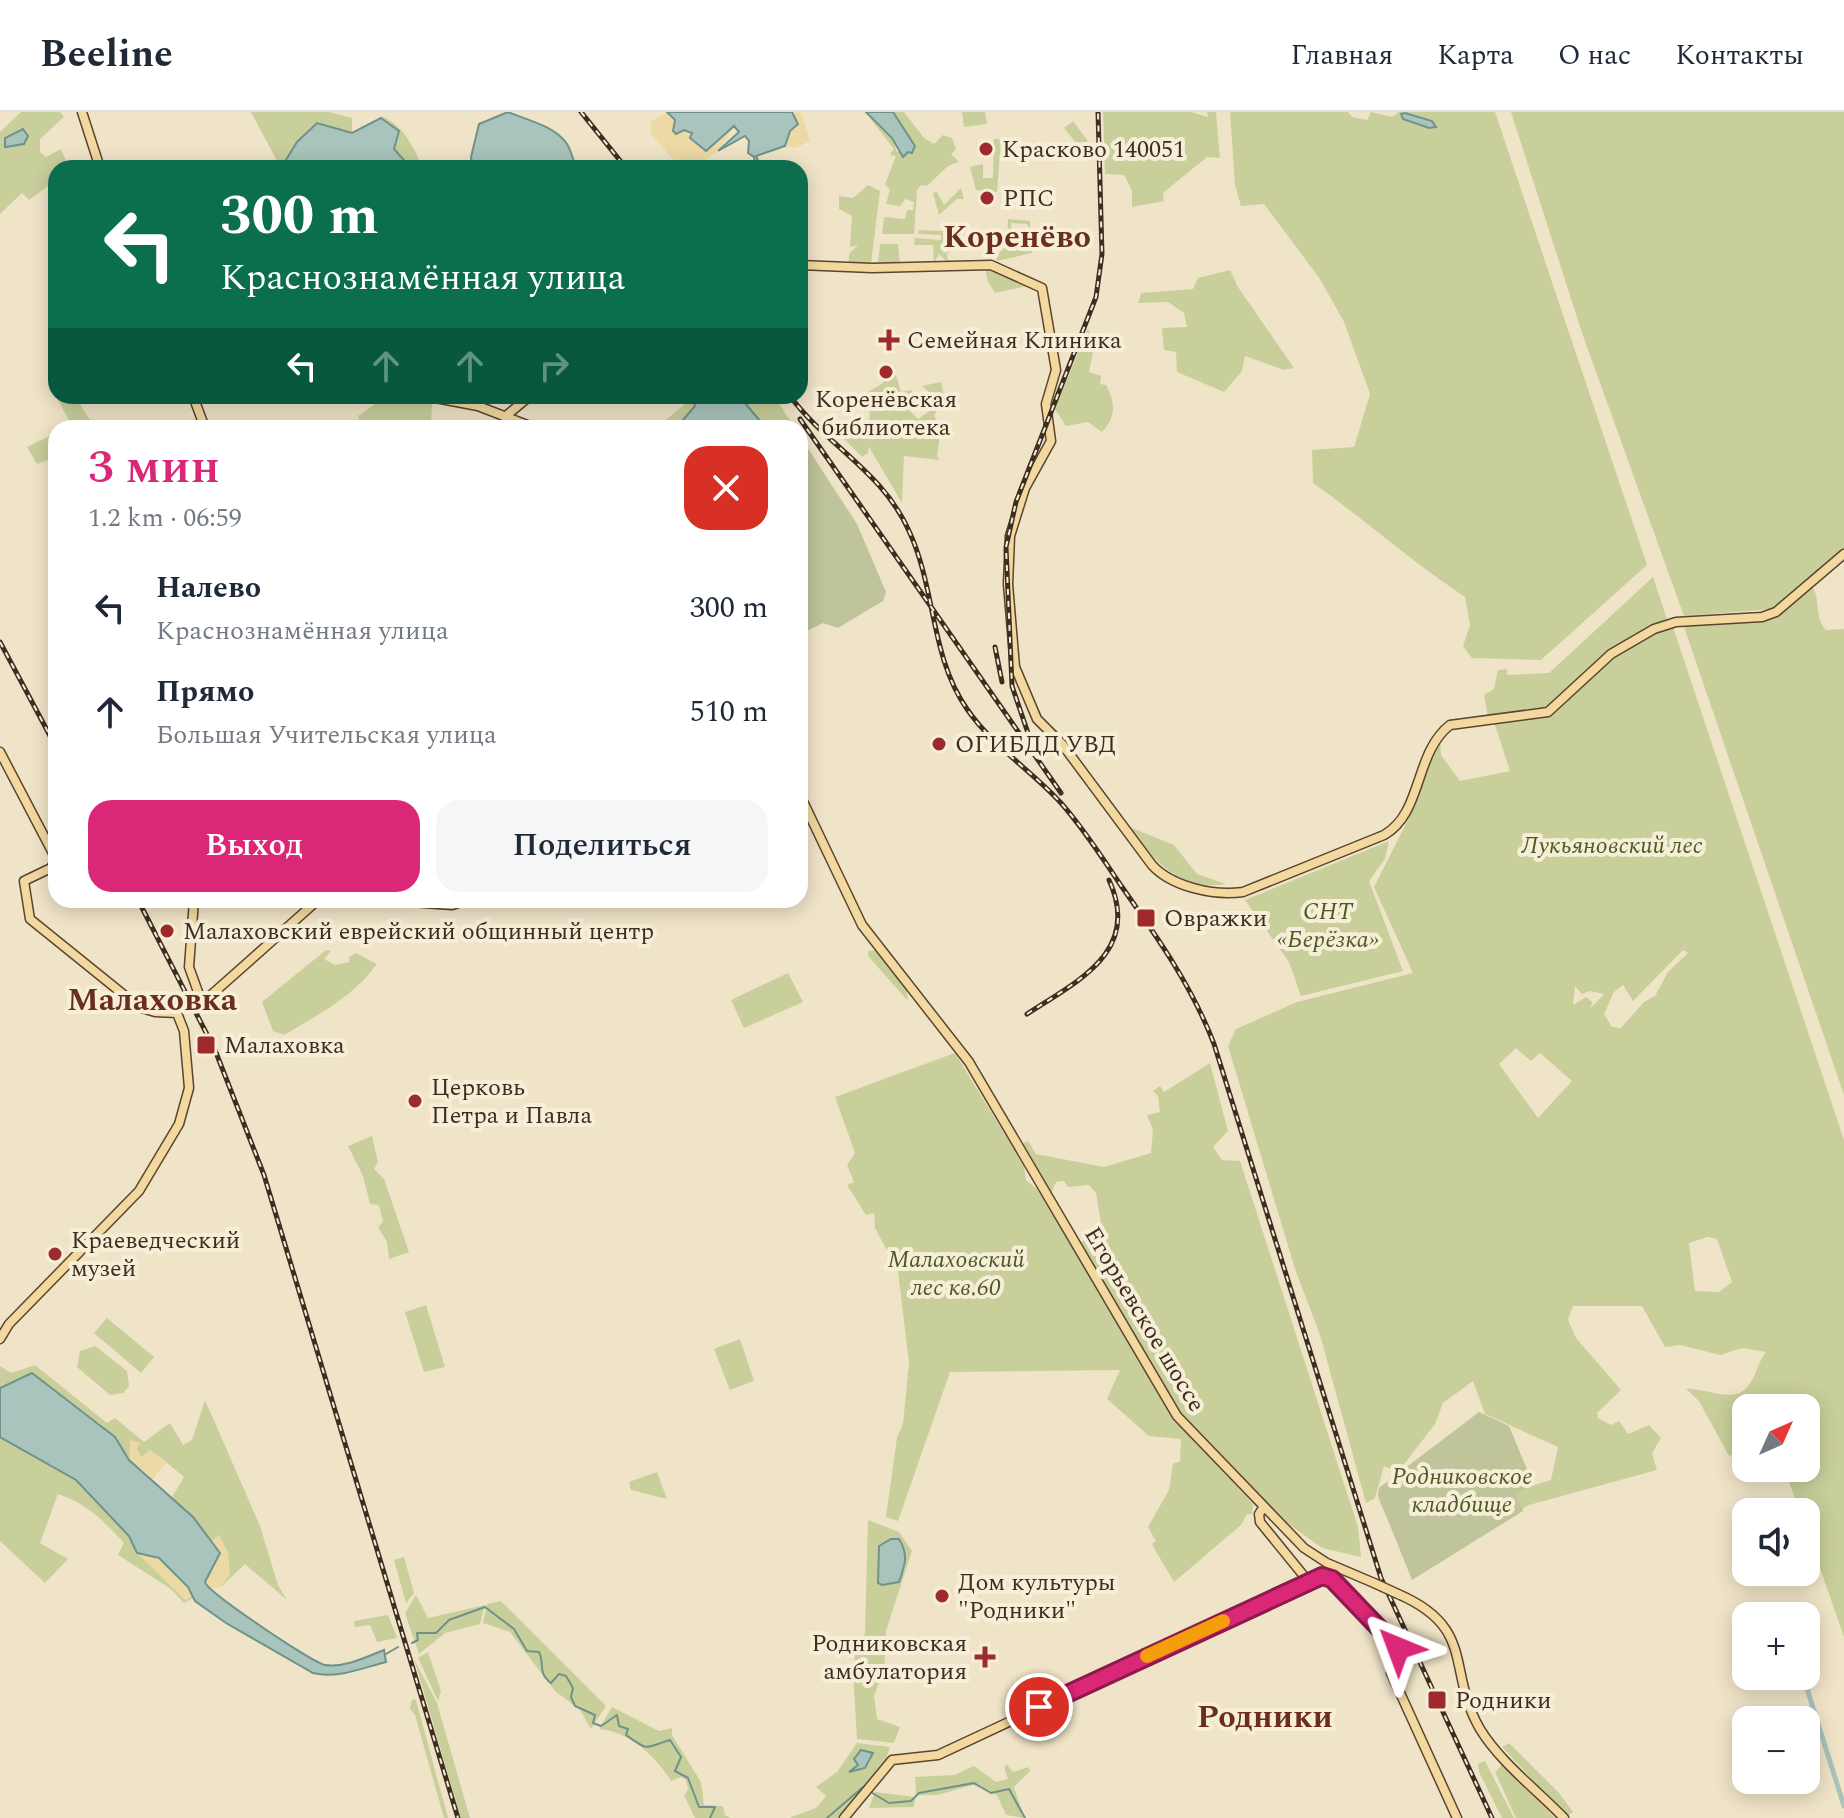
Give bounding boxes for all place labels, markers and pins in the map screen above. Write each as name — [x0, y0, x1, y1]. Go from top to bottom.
place label: Красково 140051 — [1002, 132, 1185, 168]
marker: Красково 140051 — [977, 140, 995, 158]
place label: РПС — [1003, 181, 1054, 217]
marker: РПС — [978, 189, 996, 207]
place label: Семейная Клиника — [907, 323, 1122, 359]
marker: Семейная Клиника — [878, 329, 900, 351]
marker: Коренёвская библиотека — [877, 363, 895, 381]
place label: Коренёвская библиотека — [815, 382, 957, 446]
place label: ОГИБДД УВД — [955, 727, 1116, 763]
marker: ОГИБДД УВД — [930, 735, 948, 753]
place label: Овражки — [1164, 901, 1267, 937]
marker: Овражки — [1135, 907, 1157, 929]
place label: Малаховский еврейский общинный центр — [183, 914, 654, 950]
marker: Малаховский еврейский общинный центр — [158, 922, 176, 940]
place label: Малаховка — [224, 1028, 345, 1064]
marker: Малаховка — [195, 1034, 217, 1056]
place label: Церковь Петра и Павла — [431, 1070, 592, 1134]
marker: Церковь Петра и Павла — [406, 1092, 424, 1110]
place label: Краеведческий музей — [71, 1223, 240, 1287]
marker: Краеведческий музей — [46, 1245, 64, 1263]
place label: Дом культуры "Родники" — [958, 1565, 1115, 1629]
marker: Дом культуры "Родники" — [933, 1587, 951, 1605]
place label: Родниковская амбулатория — [811, 1626, 967, 1690]
marker: Родниковская амбулатория — [974, 1646, 996, 1668]
pin — [1005, 1673, 1073, 1741]
place label: Родники — [1455, 1683, 1551, 1719]
marker: Родники — [1426, 1689, 1448, 1711]

